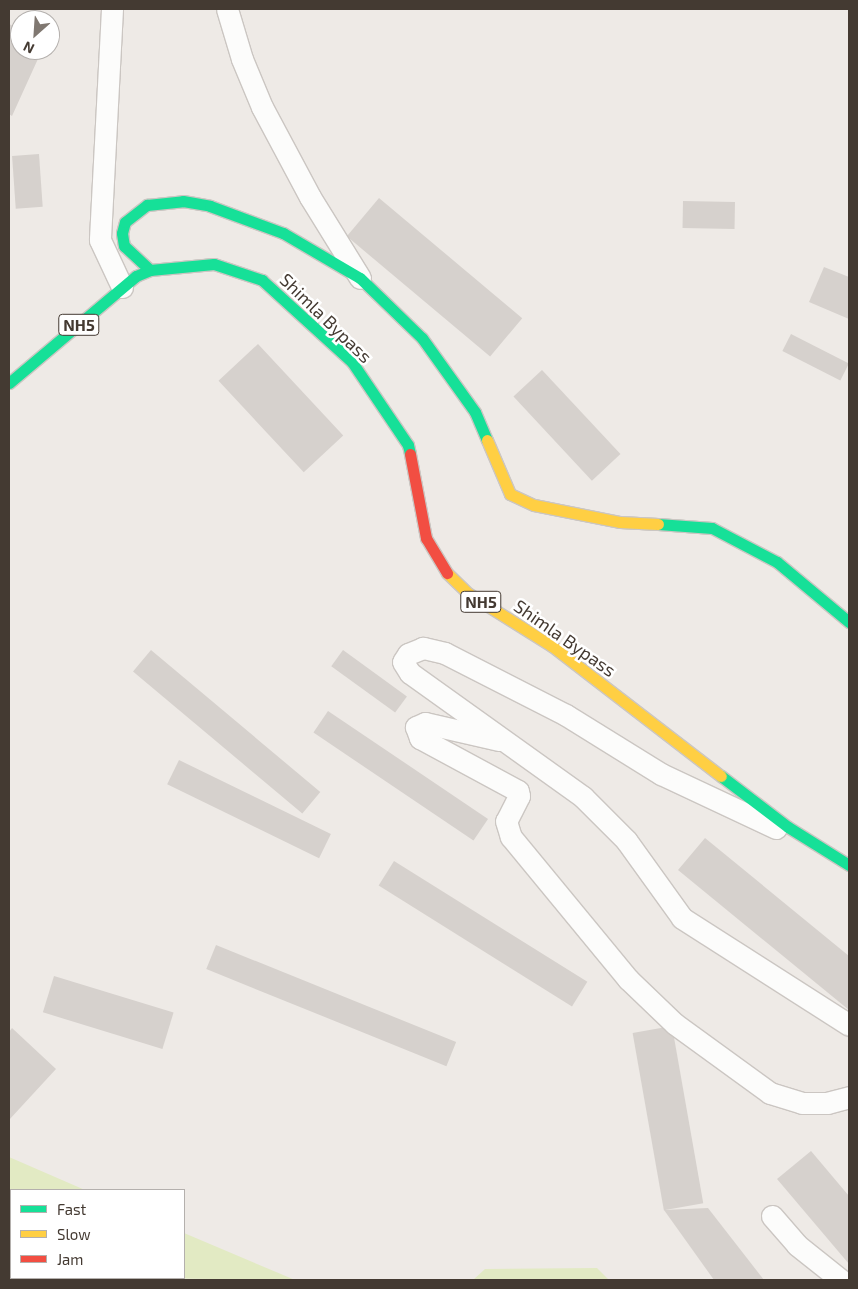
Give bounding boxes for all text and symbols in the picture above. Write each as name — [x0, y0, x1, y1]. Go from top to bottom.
north arrow — [10, 10, 60, 60]
text: N — [20, 38, 37, 58]
street label: Shimla Bypass — [276, 269, 376, 367]
road number: NH5 — [58, 312, 100, 338]
road number: NH5 — [460, 588, 502, 616]
street label: Shimla Bypass — [510, 595, 620, 681]
legend — [10, 1189, 185, 1279]
text: Fast — [57, 1200, 86, 1218]
text: Slow — [57, 1225, 91, 1243]
text: Jam — [57, 1250, 83, 1268]

